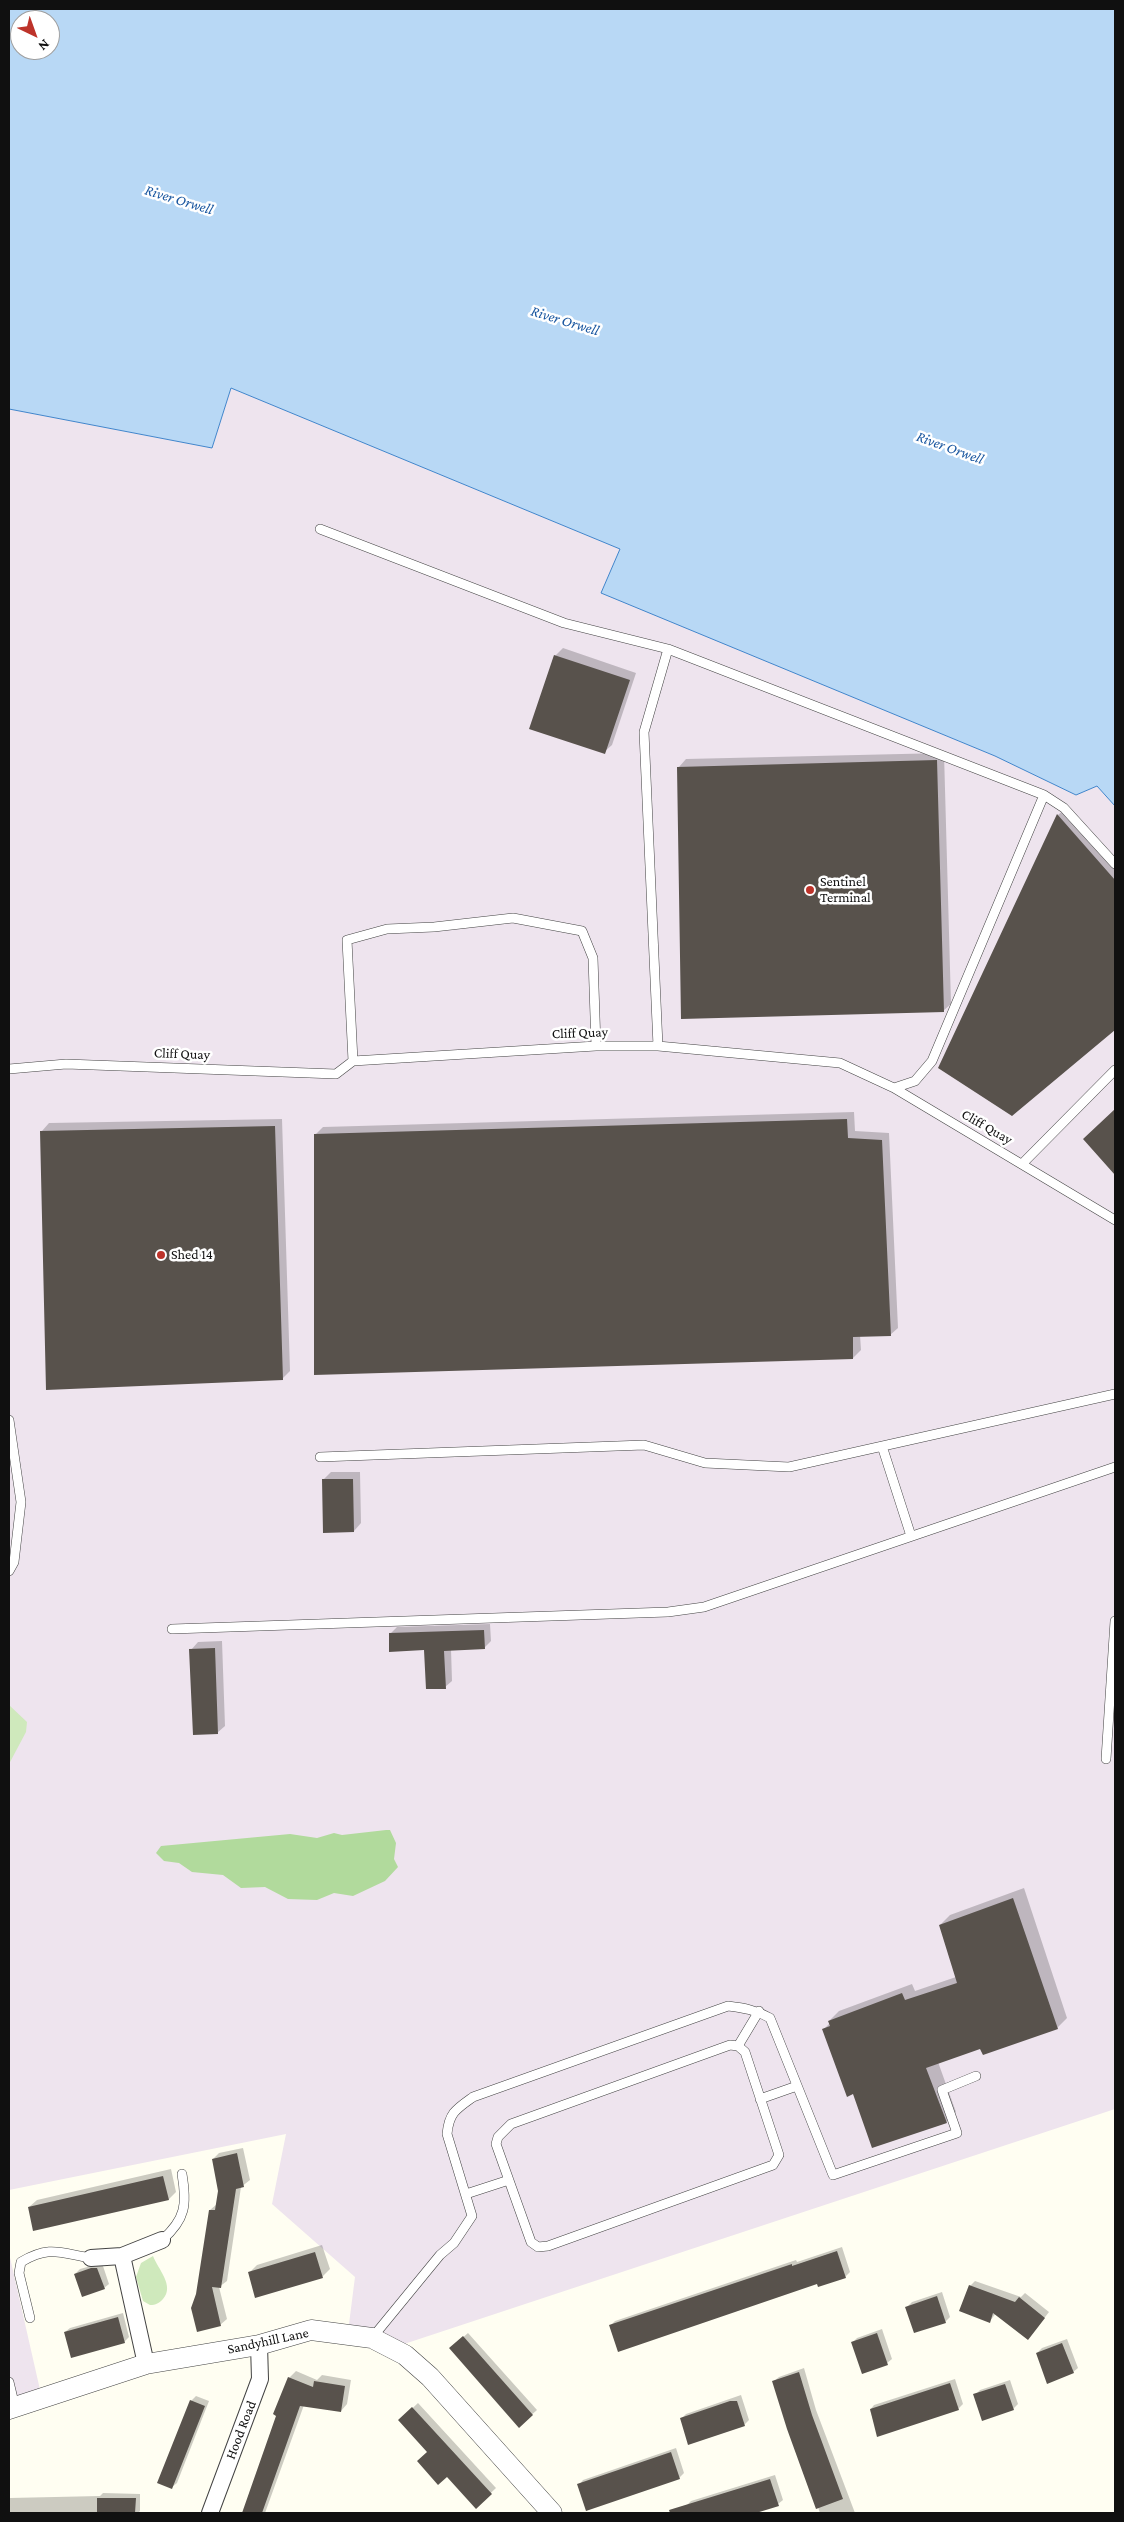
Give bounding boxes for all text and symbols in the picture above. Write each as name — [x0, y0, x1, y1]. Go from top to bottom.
north arrow — [10, 10, 60, 60]
text: N — [35, 36, 53, 55]
water label: River Orwell — [143, 181, 215, 219]
water label: River Orwell — [529, 302, 601, 340]
water label: River Orwell — [914, 428, 986, 468]
place label: Sentinel Terminal — [820, 874, 871, 906]
marker: Sentinel Terminal — [804, 884, 816, 896]
street label: Cliff Quay — [552, 1024, 608, 1042]
street label: Cliff Quay — [154, 1045, 210, 1063]
street label: Cliff Quay — [958, 1106, 1016, 1148]
place label: Shed 14 — [171, 1247, 213, 1263]
marker: Shed 14 — [155, 1249, 167, 1261]
street label: Sandyhill Lane — [226, 2324, 310, 2358]
street label: Hood Road — [222, 2398, 260, 2462]

